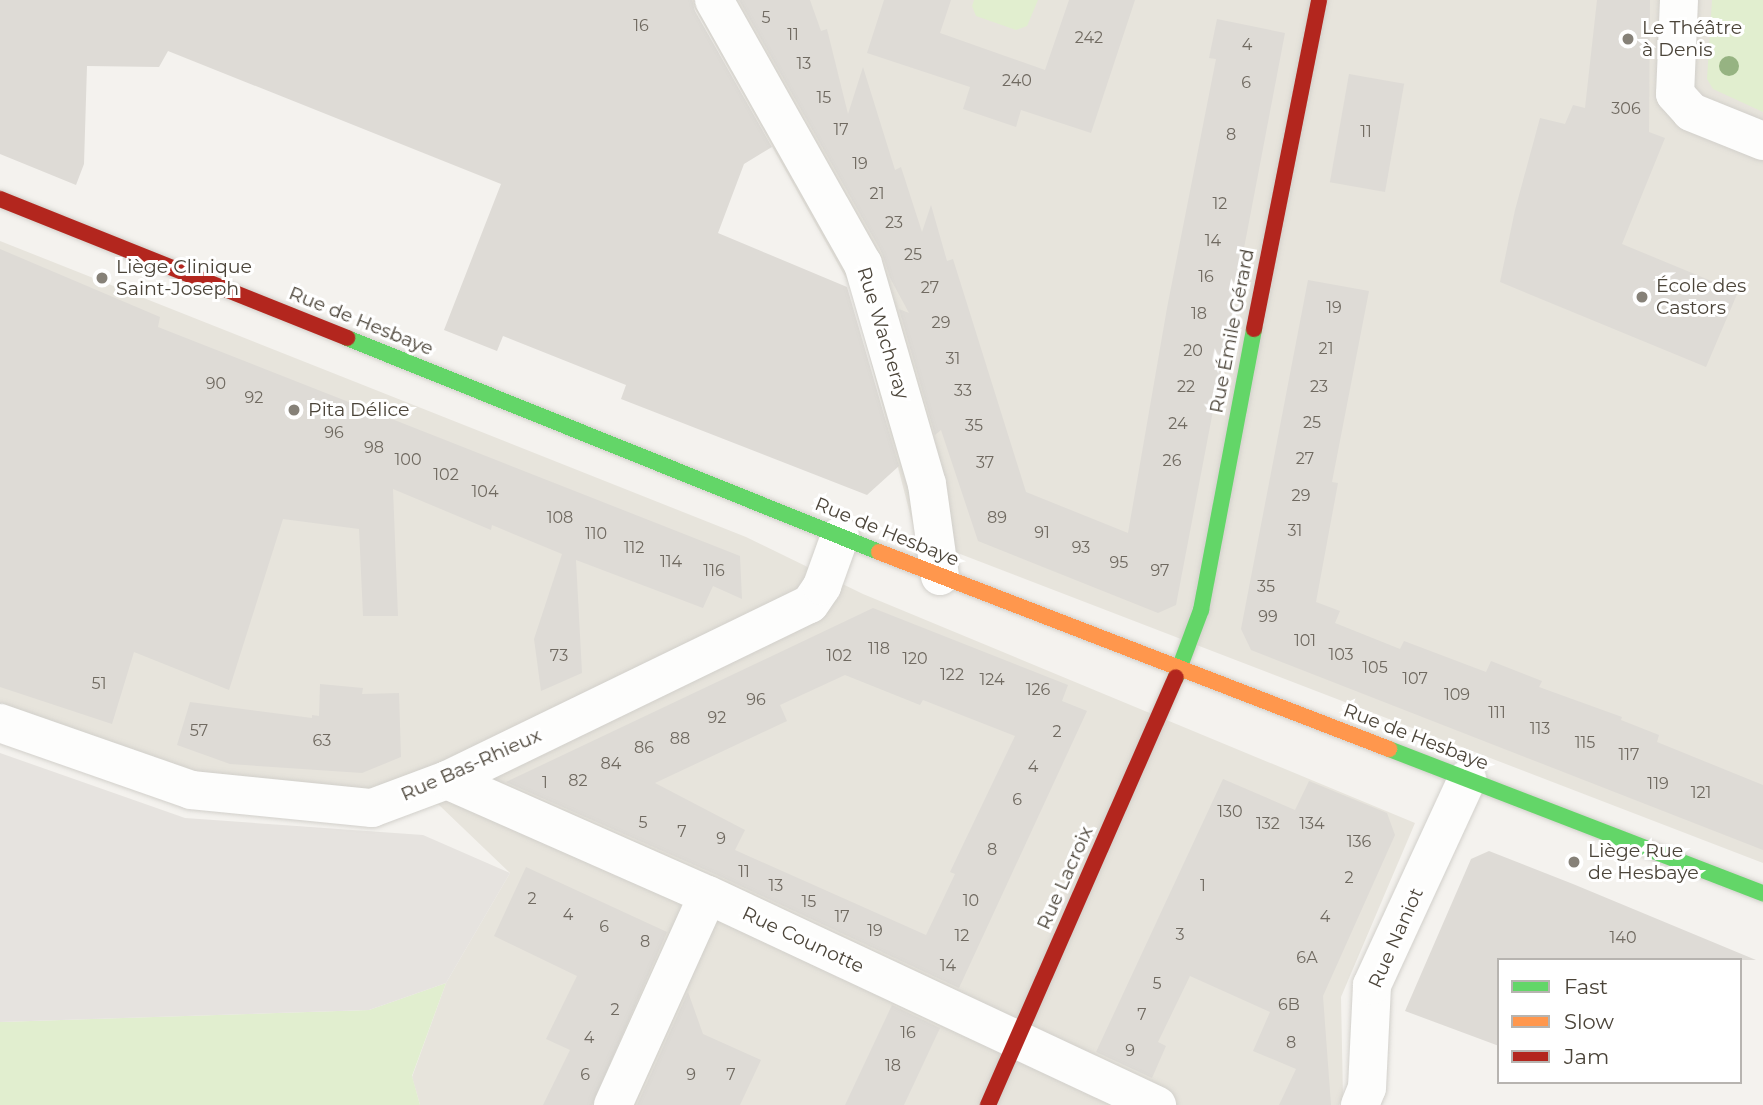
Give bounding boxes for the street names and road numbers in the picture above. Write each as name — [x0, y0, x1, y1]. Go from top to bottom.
street label: Rue Émile Gérard — [1205, 247, 1259, 415]
street label: Rue Wacheray — [852, 264, 914, 402]
street label: Rue de Hesbaye — [286, 282, 436, 360]
street label: Rue de Hesbaye — [812, 493, 962, 571]
street label: Rue de Hesbaye — [1340, 699, 1492, 775]
street label: Rue Bas-Rhieux — [397, 724, 545, 806]
street label: Rue Lacroix — [1032, 823, 1098, 933]
street label: Rue Naniot — [1364, 884, 1428, 992]
street label: Rue Counotte — [738, 902, 868, 978]

